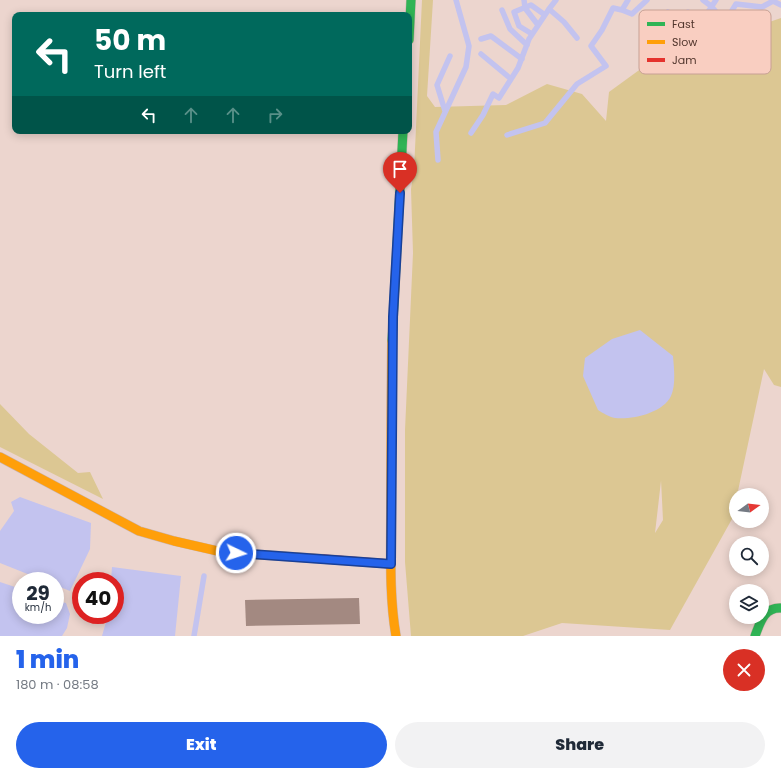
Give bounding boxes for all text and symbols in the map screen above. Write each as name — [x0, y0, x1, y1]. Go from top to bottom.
legend — [639, 10, 771, 74]
text: Fast — [672, 16, 695, 32]
text: 50 m — [94, 21, 166, 60]
icon: left — [28, 28, 80, 80]
text: Slow — [672, 34, 697, 50]
text: Jam — [672, 52, 697, 68]
text: Turn left — [94, 59, 166, 84]
icon: left — [138, 104, 160, 126]
icon: ahead — [180, 104, 202, 126]
icon: ahead — [222, 104, 244, 126]
icon: right — [264, 104, 286, 126]
pin — [383, 152, 417, 193]
icon: arrive — [389, 158, 411, 180]
north arrow — [729, 488, 769, 528]
map controls — [729, 488, 769, 624]
position arrow — [215, 532, 257, 574]
button: search — [729, 536, 769, 576]
speed limit sign: 40 — [72, 572, 124, 624]
text: 29 — [26, 579, 50, 607]
button: layers — [729, 584, 769, 624]
text: km/h — [25, 600, 51, 615]
text: 1 min — [16, 643, 79, 676]
button: close — [723, 649, 765, 691]
text: 180 m · 08:58 — [16, 675, 99, 694]
button: Exit — [16, 722, 387, 768]
button: Share — [395, 722, 765, 768]

